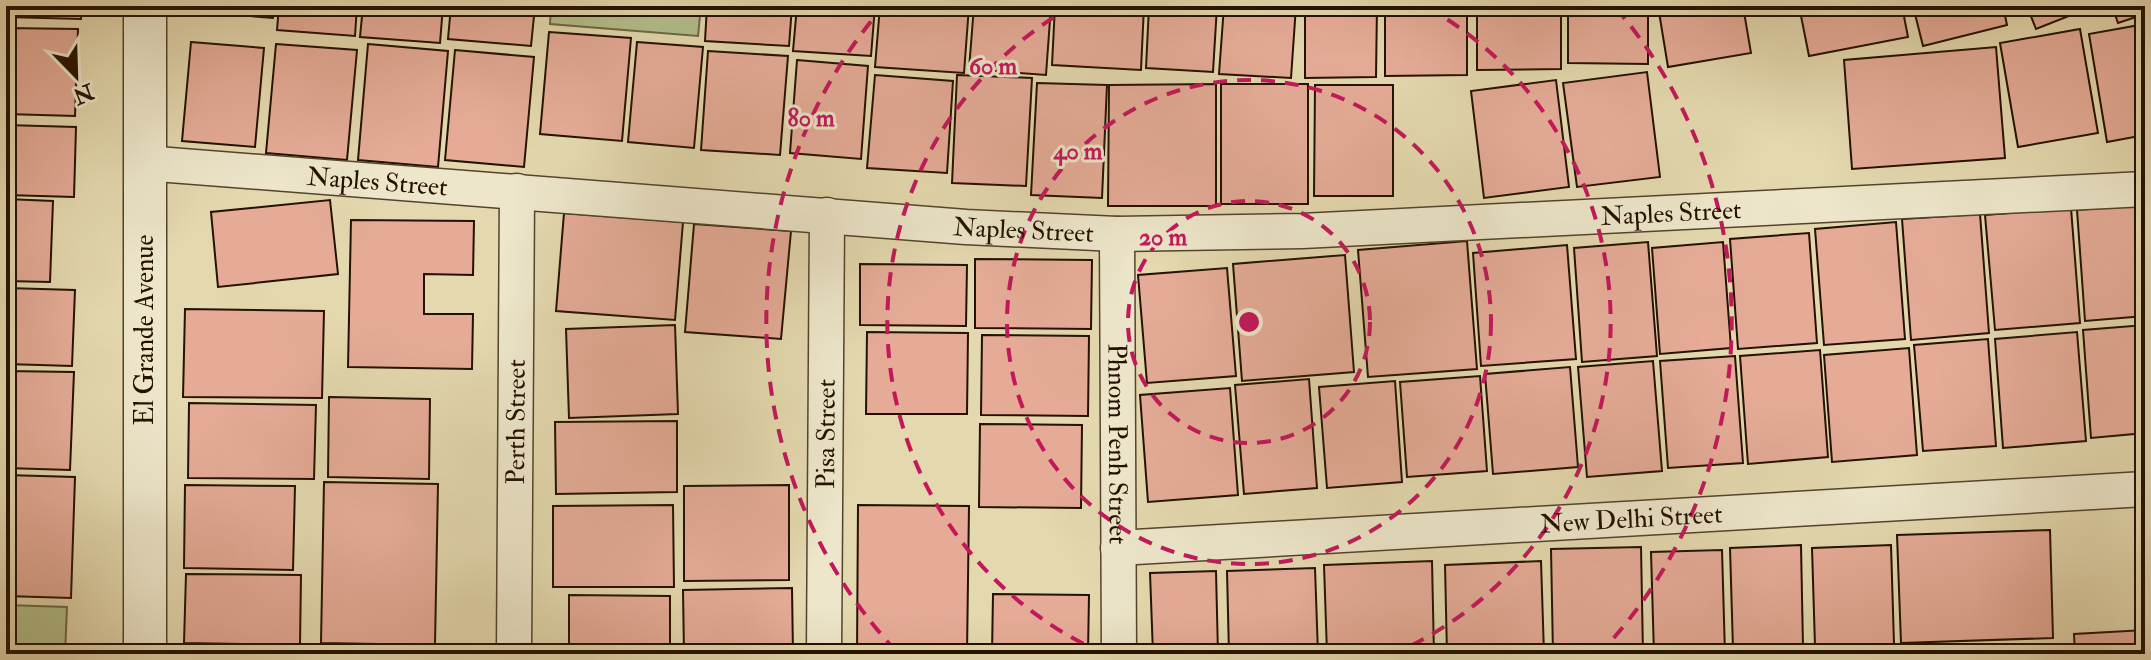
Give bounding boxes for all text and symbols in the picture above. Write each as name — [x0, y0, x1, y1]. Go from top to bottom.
north arrow — [36, 36, 116, 116]
text: 60 m — [969, 51, 1017, 82]
text: N — [69, 76, 99, 110]
text: 80 m — [787, 103, 835, 134]
text: 40 m — [1053, 136, 1103, 167]
street label: Naples Street — [306, 161, 449, 204]
street label: Naples Street — [1600, 194, 1742, 233]
street label: Naples Street — [952, 211, 1095, 250]
text: 20 m — [1139, 222, 1187, 253]
street label: El Grande Avenue — [129, 234, 161, 425]
centre of rings — [1235, 308, 1263, 336]
street label: Phnom Penh Street — [1101, 343, 1133, 545]
street label: Perth Street — [500, 359, 533, 485]
street label: Pisa Street — [810, 379, 843, 489]
street label: New Delhi Street — [1539, 498, 1723, 541]

